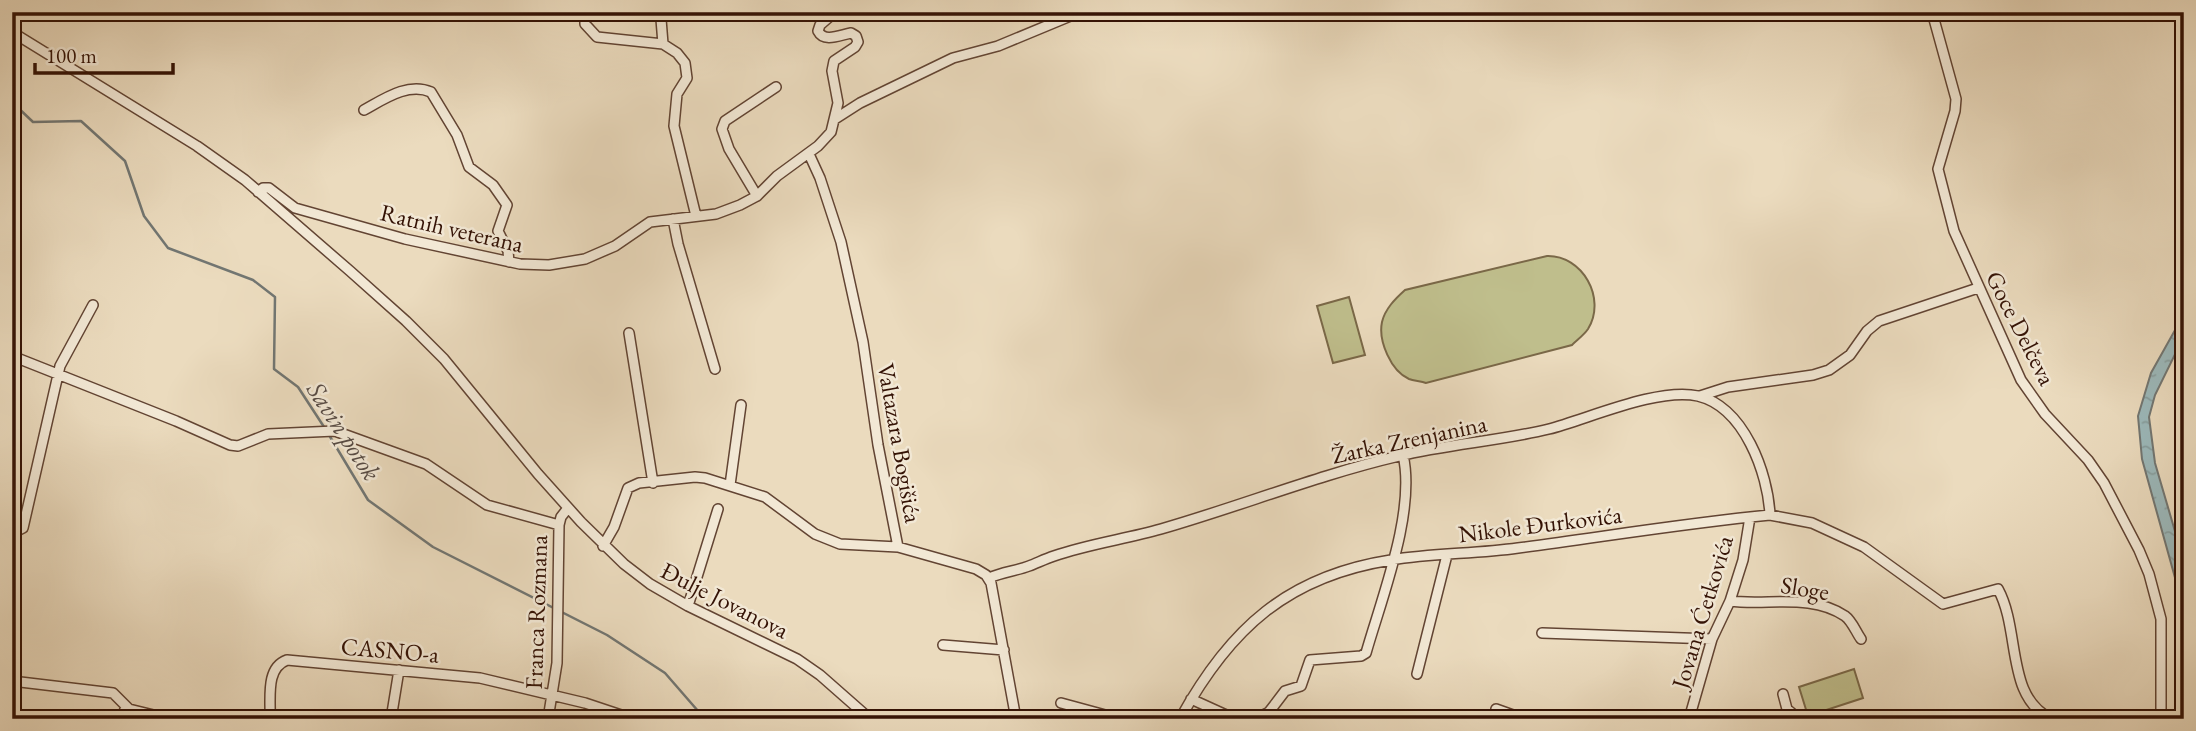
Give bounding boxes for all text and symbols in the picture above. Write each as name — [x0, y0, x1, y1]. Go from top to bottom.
scale bar — [35, 32, 173, 76]
text: 100 m — [46, 42, 97, 69]
street label: Ratnih veterana — [377, 196, 527, 260]
street label: Goce Delčeva — [1979, 266, 2063, 391]
street label: Valtazara Bogišića — [871, 361, 929, 526]
water label: Savin potok — [299, 374, 389, 487]
street label: Žarka Zrenjanina — [1328, 407, 1490, 471]
street label: Nikole Đurkovića — [1456, 499, 1624, 549]
street label: Jovana Ćetkovića — [1663, 531, 1740, 694]
street label: Franca Rozmana — [518, 534, 554, 690]
street label: Đulje Jovanova — [656, 555, 795, 646]
street label: Sloge — [1779, 569, 1831, 607]
street label: CASNO-a — [340, 630, 441, 670]

